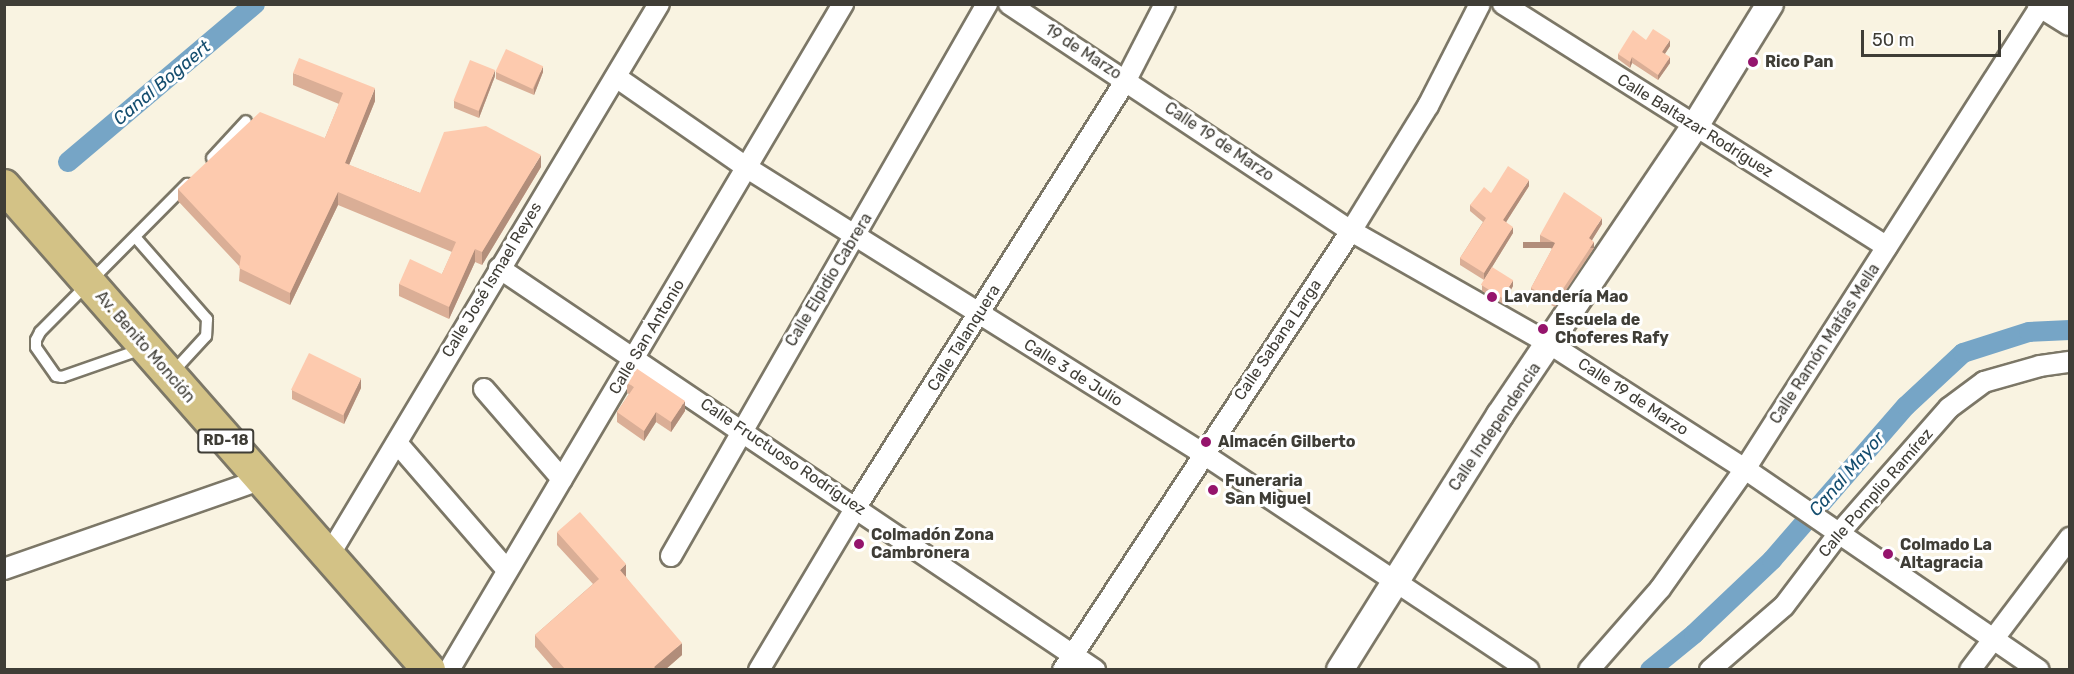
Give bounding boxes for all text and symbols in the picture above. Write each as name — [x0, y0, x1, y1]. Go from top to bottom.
scale bar — [1864, 18, 2004, 56]
street label: 19 de Marzo — [1041, 20, 1125, 84]
text: 50 m — [1872, 29, 1915, 51]
water label: Canal Bogaert — [109, 36, 215, 130]
place label: Rico Pan — [1765, 52, 1834, 72]
marker: Rico Pan — [1746, 55, 1760, 69]
street label: Calle Baltazar Rodríguez — [1613, 70, 1777, 182]
street label: Calle 19 de Marzo — [1161, 98, 1277, 186]
street label: Calle José Ismael Reyes — [438, 199, 546, 361]
street label: Calle Elpidio Cabrera — [782, 210, 876, 350]
street label: Calle Ramón Matías Mella — [1766, 260, 1884, 428]
street label: Calle San Antonio — [605, 276, 689, 398]
street label: Calle Sabana Larga — [1230, 276, 1326, 404]
street label: Calle Talanquera — [924, 281, 1004, 395]
street label: Av. Benito Monción — [91, 287, 199, 407]
place label: Lavandería Mao — [1504, 287, 1628, 307]
marker: Lavandería Mao — [1485, 290, 1499, 304]
place label: Escuela de Choferes Rafy — [1555, 310, 1669, 348]
marker: Escuela de Choferes Rafy — [1536, 322, 1550, 336]
street label: Calle 3 de Julio — [1020, 335, 1126, 411]
street label: Calle 19 de Marzo — [1574, 354, 1692, 440]
street label: Calle Independencia — [1445, 359, 1545, 495]
street label: Calle Fructuoso Rodríguez — [697, 394, 869, 520]
street label: Calle Pomplio Ramírez — [1815, 425, 1937, 561]
water label: Canal Mayor — [1805, 427, 1889, 521]
road number: RD-18 — [196, 429, 256, 453]
place label: Almacén Gilberto — [1218, 432, 1356, 452]
marker: Almacén Gilberto — [1199, 435, 1213, 449]
place label: Funeraria San Miguel — [1225, 471, 1311, 509]
marker: Funeraria San Miguel — [1206, 483, 1220, 497]
place label: Colmadón Zona Cambronera — [871, 525, 994, 563]
place label: Colmado La Altagracia — [1900, 535, 1992, 573]
marker: Colmadón Zona Cambronera — [852, 537, 866, 551]
marker: Colmado La Altagracia — [1881, 547, 1895, 561]

